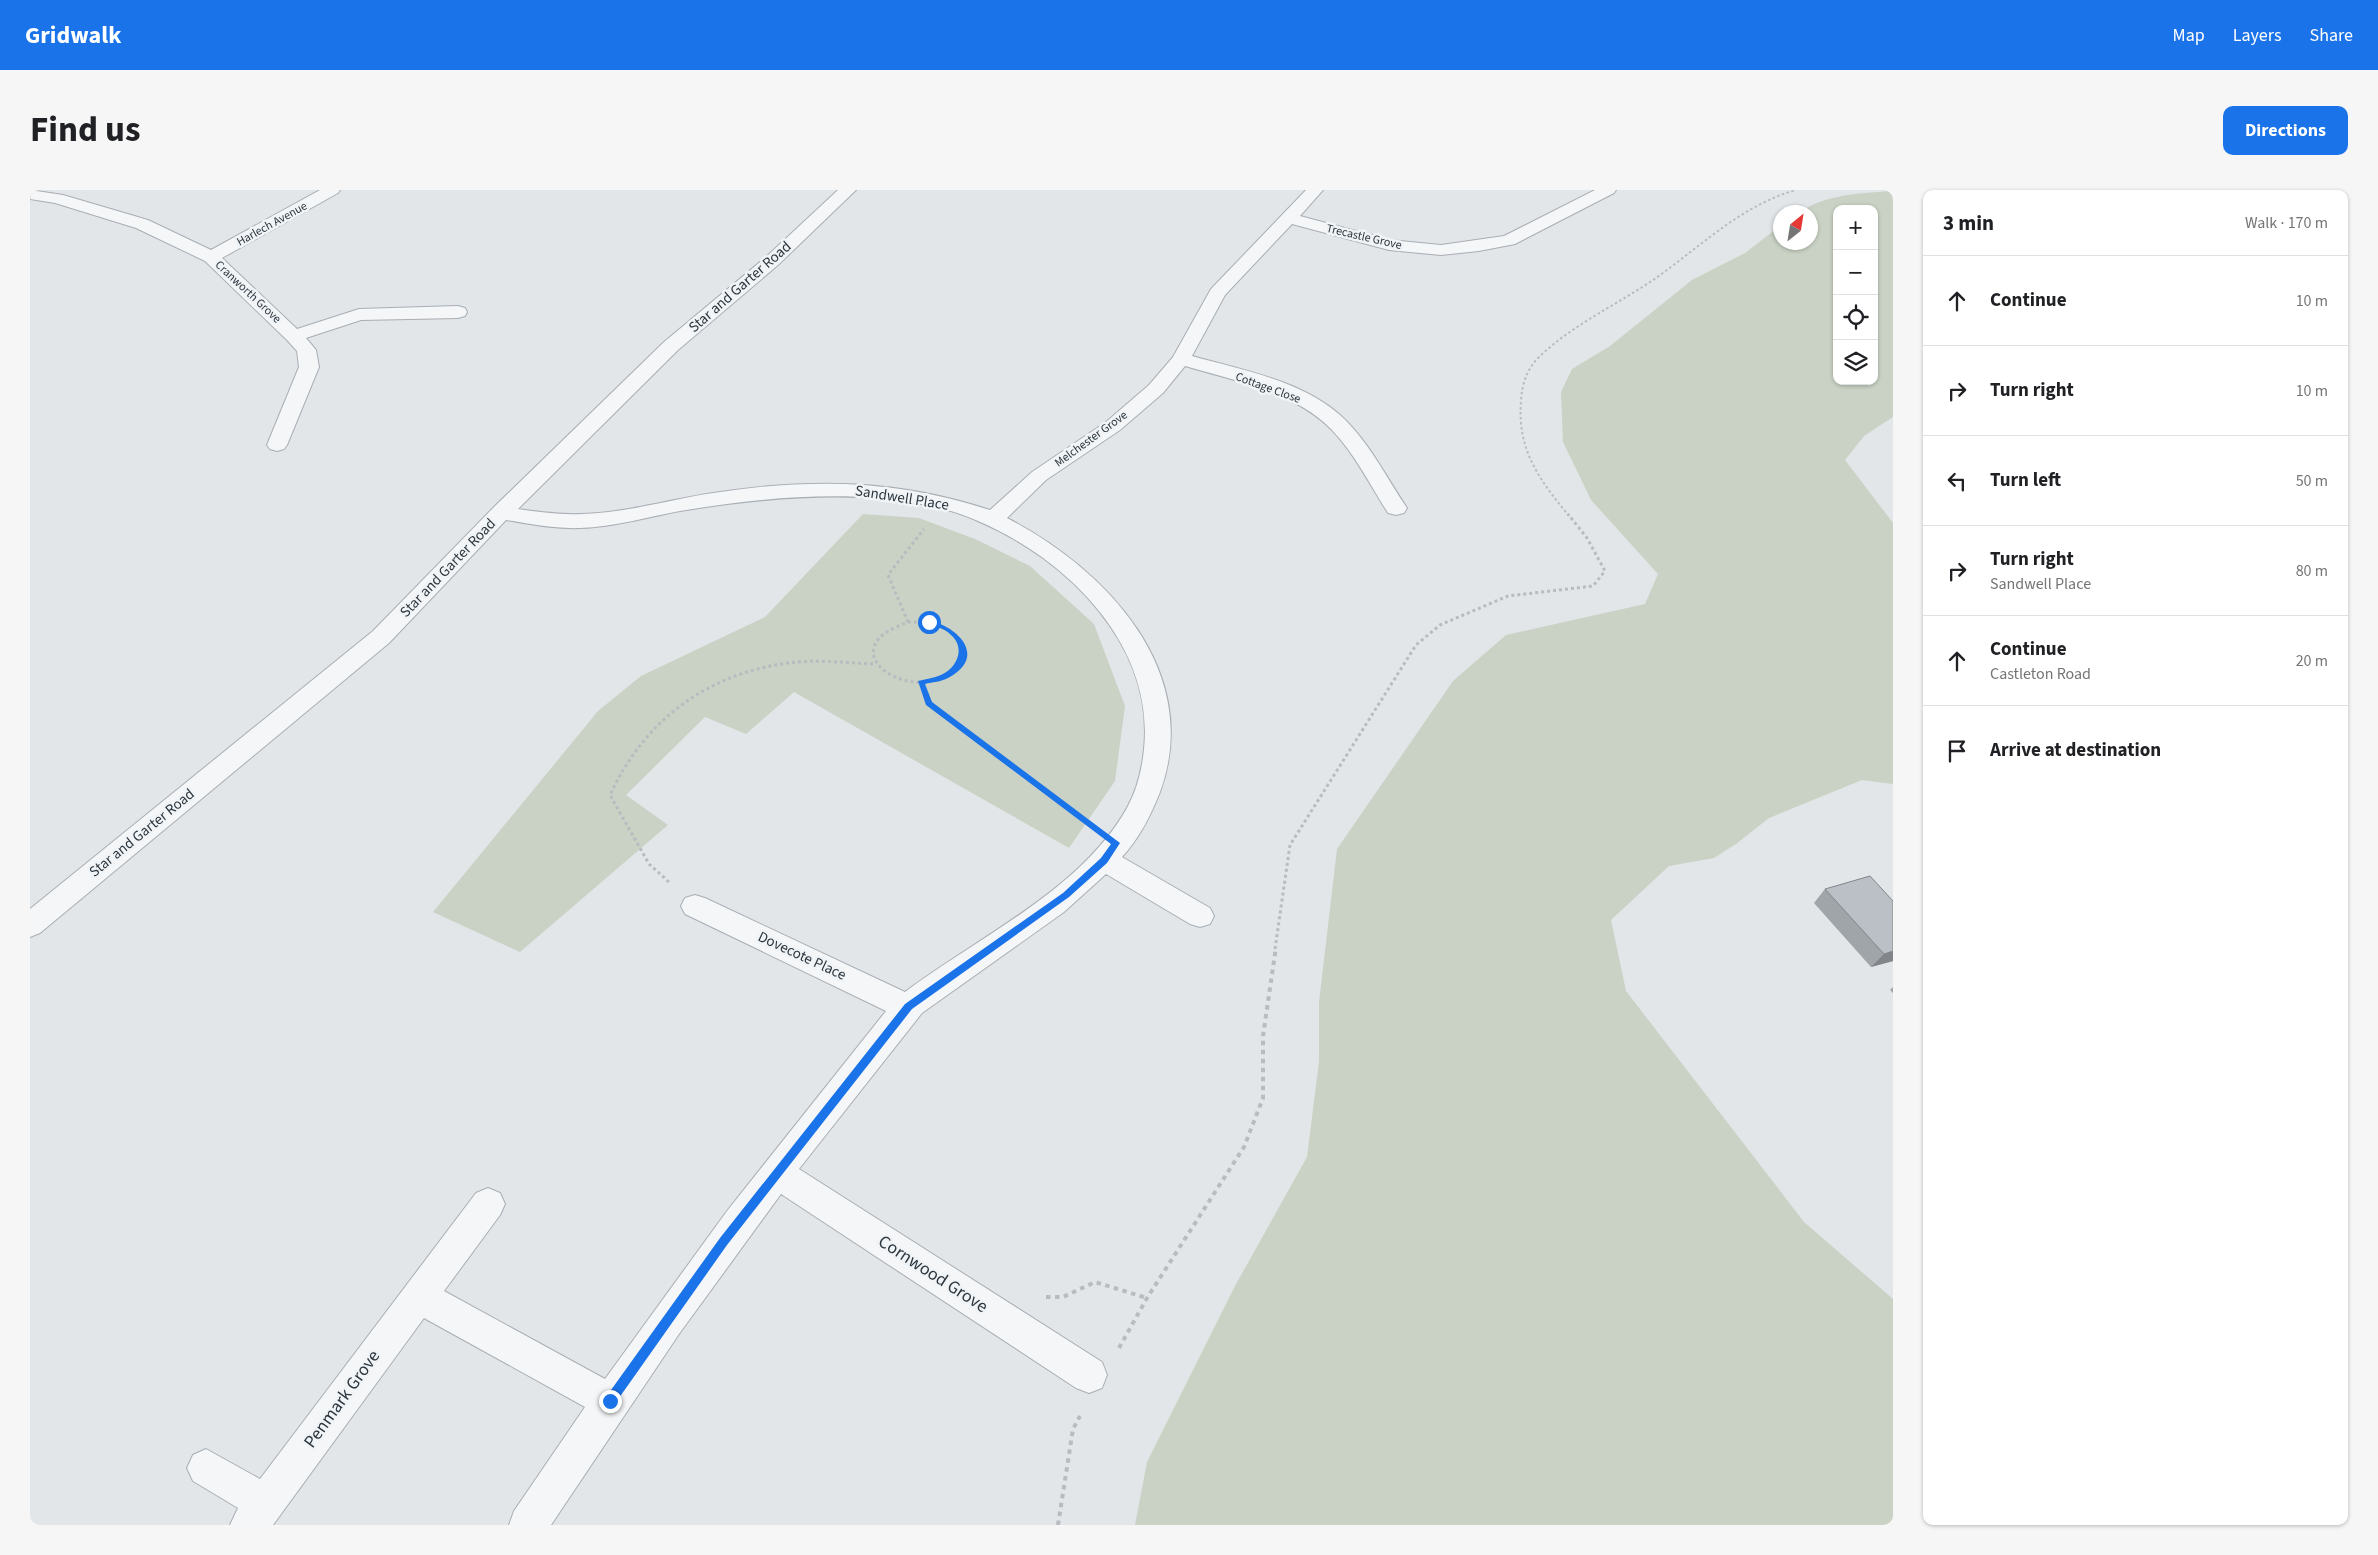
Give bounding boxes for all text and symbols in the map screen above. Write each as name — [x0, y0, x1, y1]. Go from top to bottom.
text: Gridwalk — [25, 18, 121, 53]
text: Map — [2173, 23, 2205, 48]
text: Layers — [2233, 23, 2282, 48]
text: Share — [2310, 23, 2353, 48]
text: Find us — [30, 105, 140, 155]
button: Directions — [2223, 106, 2348, 155]
street label: Harlech Avenue — [234, 198, 310, 250]
north arrow — [1773, 205, 1818, 250]
map controls — [1833, 205, 1878, 385]
button: + — [1833, 205, 1878, 250]
text: 3 min — [1943, 208, 1994, 238]
text: Walk · 170 m — [2245, 212, 2328, 234]
street label: Trecastle Grove — [1325, 220, 1403, 254]
street label: Star and Garter Road — [684, 236, 796, 338]
button: − — [1833, 250, 1878, 295]
street label: Cranworth Grove — [211, 257, 285, 327]
icon: ahead — [1943, 287, 1971, 315]
text: Continue — [1990, 287, 2067, 314]
text: 10 m — [2296, 290, 2328, 312]
button: locate — [1833, 295, 1878, 340]
button: layers — [1833, 340, 1878, 385]
street label: Cottage Close — [1233, 368, 1303, 408]
icon: right — [1943, 377, 1971, 405]
text: Turn right — [1990, 377, 2074, 404]
text: 10 m — [2296, 380, 2328, 402]
street label: Melchester Grove — [1051, 407, 1131, 471]
icon: left — [1943, 467, 1971, 495]
text: Turn left — [1990, 467, 2061, 494]
text: 50 m — [2296, 470, 2328, 492]
street label: Sandwell Place — [854, 480, 950, 516]
street label: Star and Garter Road — [395, 514, 501, 622]
text: Turn right — [1990, 546, 2074, 573]
icon: right — [1943, 557, 1971, 585]
text: 80 m — [2296, 560, 2328, 582]
text: Sandwell Place — [1990, 573, 2091, 595]
route start — [918, 611, 941, 634]
text: Continue — [1990, 636, 2067, 663]
icon: ahead — [1943, 647, 1971, 675]
text: 20 m — [2296, 650, 2328, 672]
text: Castleton Road — [1990, 663, 2091, 685]
icon: arrive — [1943, 737, 1971, 765]
text: Arrive at destination — [1990, 737, 2161, 764]
street label: Star and Garter Road — [85, 784, 199, 882]
street label: Dovecote Place — [754, 926, 850, 986]
street label: Cornwood Grove — [873, 1229, 993, 1319]
street label: Penmark Grove — [298, 1345, 386, 1453]
route end — [599, 1390, 622, 1413]

